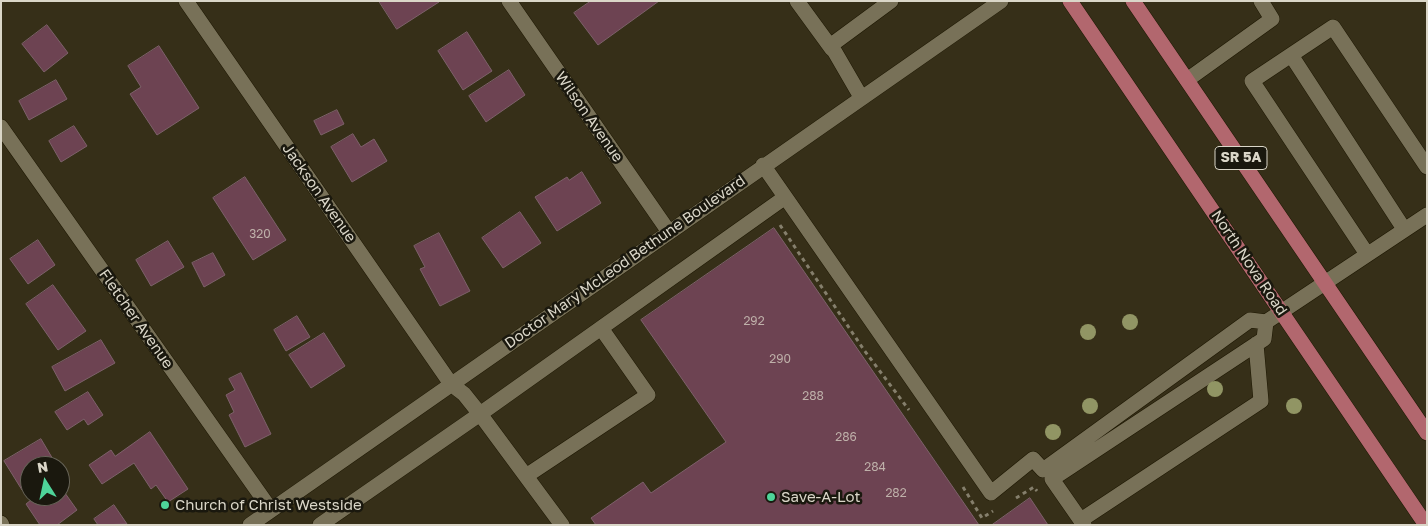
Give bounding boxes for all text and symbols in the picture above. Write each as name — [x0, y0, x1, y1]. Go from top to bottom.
street label: Wilson Avenue — [551, 68, 627, 166]
street label: Jackson Avenue — [278, 140, 360, 246]
road number: SR 5A — [1215, 146, 1267, 170]
street label: Doctor Mary McLeod Bethune Boulevard — [501, 172, 749, 352]
street label: North Nova Road — [1207, 207, 1291, 319]
house number: 320 — [249, 227, 271, 241]
street label: Fletcher Avenue — [95, 266, 177, 372]
house number: 292 — [743, 314, 765, 328]
house number: 290 — [769, 352, 791, 366]
house number: 288 — [802, 389, 824, 403]
house number: 286 — [835, 430, 857, 444]
north arrow — [20, 456, 70, 506]
text: N — [36, 457, 49, 476]
house number: 284 — [864, 460, 886, 474]
house number: 282 — [885, 486, 907, 500]
place label: Save-A-Lot — [781, 488, 860, 506]
marker: Save-A-Lot — [765, 491, 777, 503]
place label: Church of Christ Westside — [175, 496, 362, 514]
marker: Church of Christ Westside — [159, 499, 171, 511]

